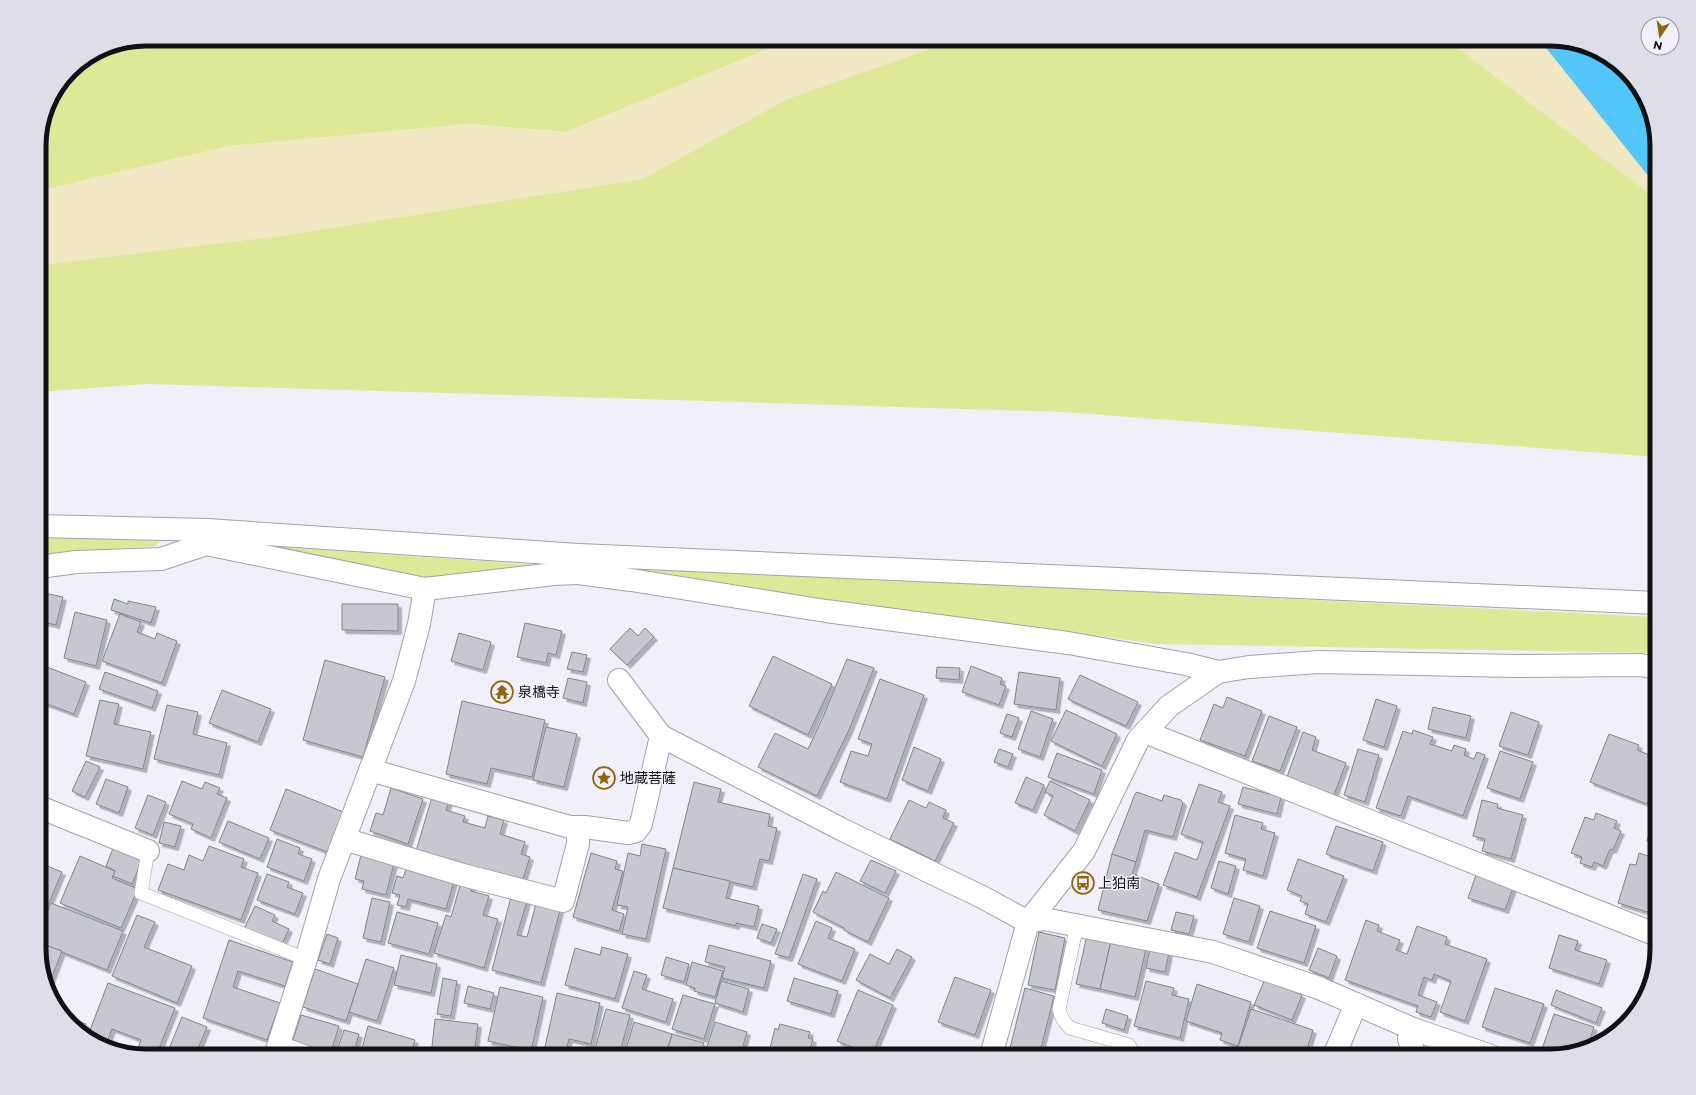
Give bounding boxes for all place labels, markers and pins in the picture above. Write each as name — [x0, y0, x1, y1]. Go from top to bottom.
temple icon: 泉橋寺 — [489, 679, 515, 705]
place label: 泉橋寺 — [518, 683, 560, 701]
place icon: 地蔵菩薩 — [591, 765, 617, 791]
place label: 地蔵菩薩 — [620, 769, 676, 787]
bus stop icon: 上狛南 — [1070, 870, 1096, 896]
place label: 上狛南 — [1098, 874, 1140, 892]

